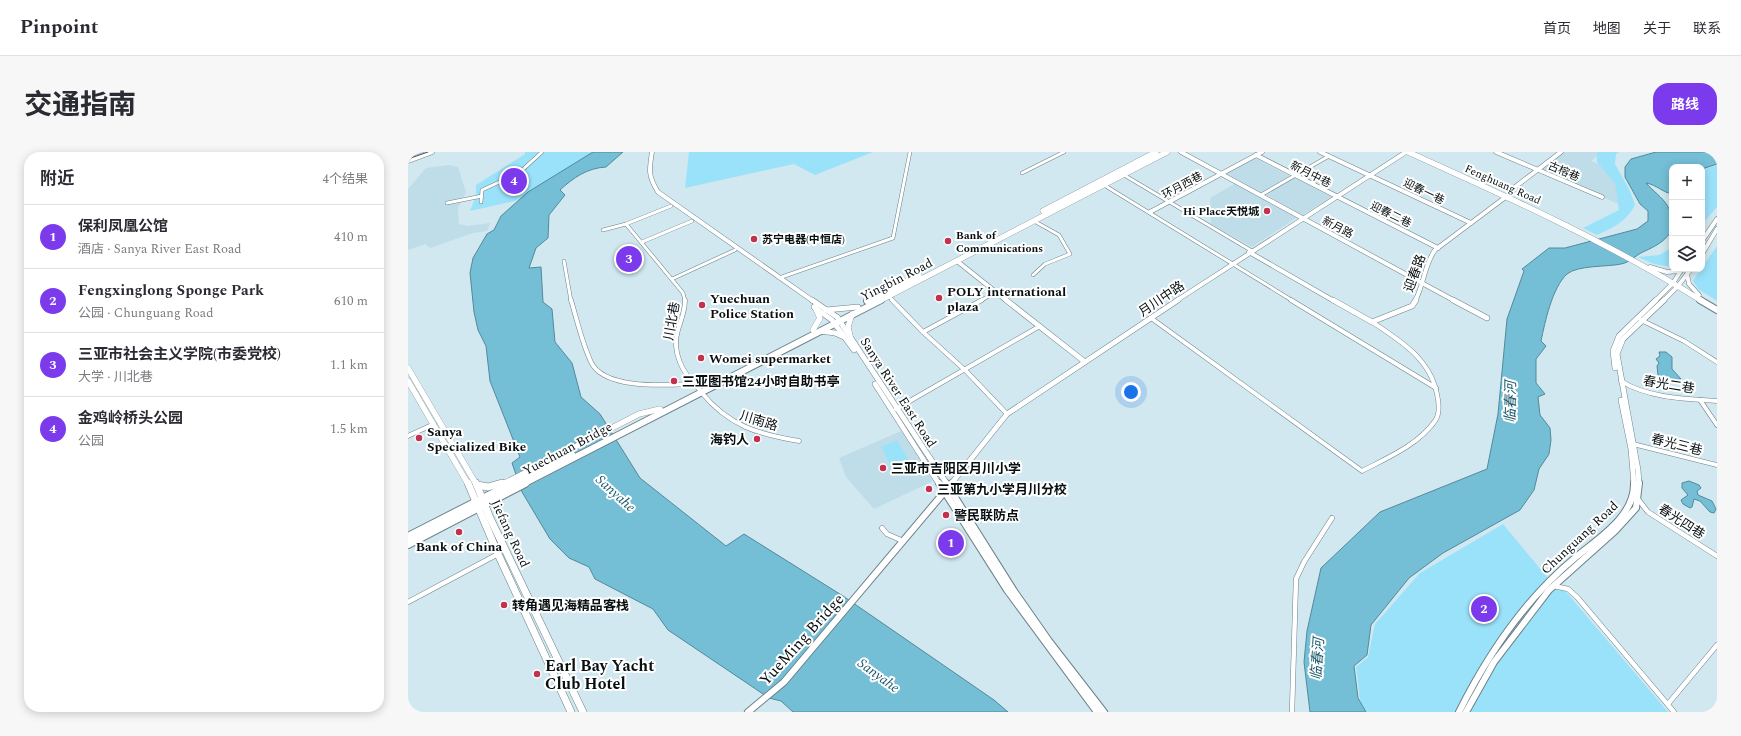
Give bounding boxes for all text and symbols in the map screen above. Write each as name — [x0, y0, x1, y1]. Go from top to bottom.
text: Pinpoint — [20, 13, 98, 42]
text: 首页 — [1543, 18, 1571, 39]
text: 地图 — [1593, 18, 1621, 39]
text: 关于 — [1643, 18, 1671, 39]
text: 联系 — [1693, 18, 1721, 39]
button: 路线 — [1653, 83, 1717, 125]
text: 交通指南 — [24, 84, 136, 127]
street label: 新月中巷 — [1287, 157, 1334, 192]
street label: 古榕巷 — [1545, 157, 1582, 186]
street label: Fenghuang Road — [1462, 160, 1544, 209]
map controls — [1669, 164, 1705, 272]
button: + — [1669, 164, 1705, 200]
text: 附近 — [40, 166, 74, 192]
pin: 4 — [501, 166, 527, 196]
street label: 环月西巷 — [1159, 168, 1206, 203]
text: 4个结果 — [322, 169, 368, 189]
street label: 迎春一巷 — [1400, 174, 1447, 209]
street label: 迎春二巷 — [1367, 197, 1414, 232]
button: − — [1669, 200, 1705, 236]
place label: Hi Place天悦城 — [1183, 203, 1260, 220]
marker: Hi Place天悦城 — [1262, 206, 1272, 216]
street label: 新月路 — [1319, 212, 1356, 243]
text: 保利凤凰公馆 — [78, 215, 168, 238]
text: 1 — [49, 227, 57, 247]
text: 410 m — [334, 227, 368, 247]
place label: Bank of Communications — [956, 227, 1043, 257]
place label: 苏宁电器(中恒店) — [762, 231, 845, 248]
marker: 苏宁电器(中恒店) — [749, 234, 759, 244]
marker: Bank of Communications — [943, 236, 953, 246]
button: layers — [1669, 236, 1705, 272]
text: 酒店 · Sanya River East Road — [78, 239, 242, 259]
pin: 3 — [616, 244, 642, 274]
street label: 迎春路 — [1399, 252, 1431, 295]
street label: Yingbin Road — [857, 253, 936, 307]
street label: 月川中路 — [1134, 276, 1189, 322]
text: Fengxinglong Sponge Park — [78, 279, 264, 302]
place label: POLY international plaza — [947, 282, 1066, 317]
place label: Yuechuan Police Station — [710, 289, 794, 324]
text: 2 — [49, 291, 57, 311]
text: 610 m — [334, 291, 368, 311]
marker: POLY international plaza — [934, 293, 944, 303]
street label: 川北巷 — [659, 300, 685, 342]
marker: Yuechuan Police Station — [697, 300, 707, 310]
text: 公园 · Chunguang Road — [78, 303, 213, 323]
street label: Sanya River East Road — [855, 333, 941, 452]
text: 三亚市社会主义学院(市委党校) — [78, 343, 281, 366]
place label: Womei supermarket — [709, 349, 831, 369]
marker: Womei supermarket — [696, 353, 706, 363]
text: 3 — [49, 355, 57, 375]
text: 1.1 km — [330, 355, 368, 375]
text: 大学 · 川北巷 — [78, 367, 153, 387]
street label: 春光二巷 — [1642, 371, 1696, 399]
place label: 三亚图书馆24小时自助书亭 — [682, 372, 840, 392]
marker: 三亚图书馆24小时自助书亭 — [669, 376, 679, 386]
water label: 临春河 — [1500, 378, 1521, 423]
your location — [1121, 382, 1141, 402]
street label: 川南路 — [737, 406, 780, 436]
text: 金鸡岭桥头公园 — [78, 407, 183, 430]
street label: Yuechuan Bridge — [519, 417, 616, 481]
text: 4 — [49, 419, 57, 439]
text: 1.5 km — [330, 419, 368, 439]
place label: Sanya Specialized Bike — [427, 422, 526, 457]
street label: 春光三巷 — [1649, 429, 1704, 461]
place label: 海钓人 — [710, 430, 749, 450]
text: 公园 — [78, 431, 104, 451]
marker: Sanya Specialized Bike — [414, 433, 424, 443]
marker: 海钓人 — [752, 434, 762, 444]
place label: 三亚市吉阳区月川小学 — [891, 459, 1021, 479]
marker: 三亚市吉阳区月川小学 — [878, 463, 888, 473]
water label: Sanyahe — [591, 470, 640, 517]
place label: 三亚第九小学月川分校 — [937, 480, 1067, 500]
marker: 三亚第九小学月川分校 — [924, 484, 934, 494]
street label: Jiefang Road — [486, 496, 535, 571]
street label: Chunguang Road — [1536, 496, 1623, 579]
street label: 春光四巷 — [1654, 499, 1709, 544]
place label: 警民联防点 — [954, 506, 1019, 526]
marker: 警民联防点 — [941, 510, 951, 520]
marker: Bank of China — [454, 527, 464, 537]
pin: 1 — [938, 528, 964, 558]
place label: Bank of China — [416, 537, 503, 557]
street label: YueMing Bridge — [754, 588, 850, 691]
pin: 2 — [1471, 594, 1497, 624]
place label: 转角遇见海精品客栈 — [512, 596, 629, 616]
marker: 转角遇见海精品客栈 — [499, 600, 509, 610]
water label: 临春河 — [1306, 634, 1330, 681]
water label: Sanyahe — [853, 653, 904, 698]
place label: Earl Bay Yacht Club Hotel — [545, 654, 654, 696]
marker: Earl Bay Yacht Club Hotel — [532, 669, 542, 679]

